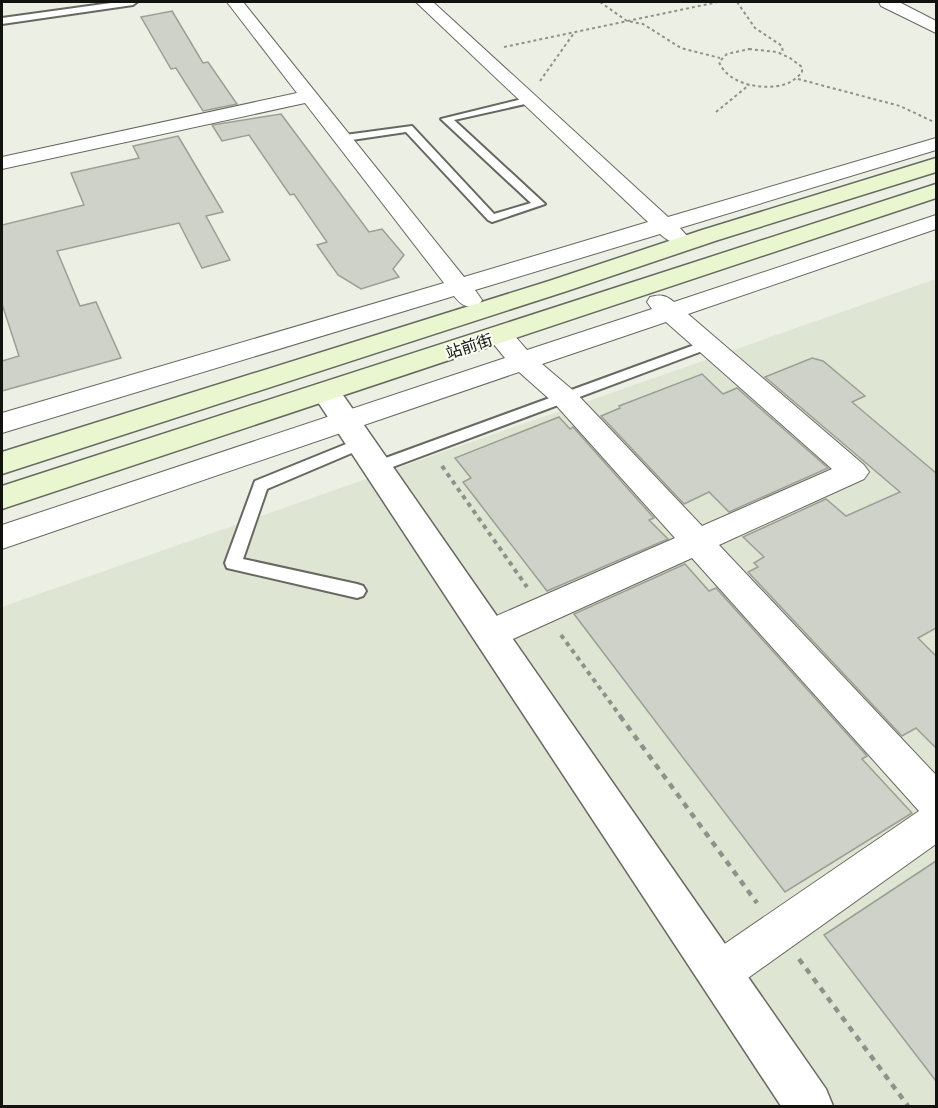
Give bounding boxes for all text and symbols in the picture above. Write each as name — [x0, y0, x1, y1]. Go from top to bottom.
street label: 站前街 — [443, 329, 495, 362]

